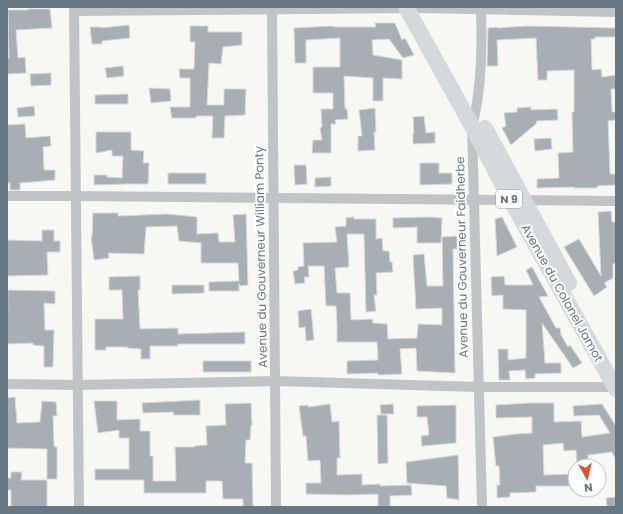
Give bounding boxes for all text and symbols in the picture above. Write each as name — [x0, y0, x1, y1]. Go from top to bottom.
street label: Avenue du Gouverneur William Ponty — [250, 146, 271, 368]
street label: Avenue du Gouverneur Faidherbe — [451, 156, 472, 358]
road number: N 9 — [496, 190, 522, 208]
street label: Avenue du Colonel Jamot — [517, 221, 607, 365]
north arrow — [567, 458, 607, 498]
text: N — [583, 479, 594, 496]

